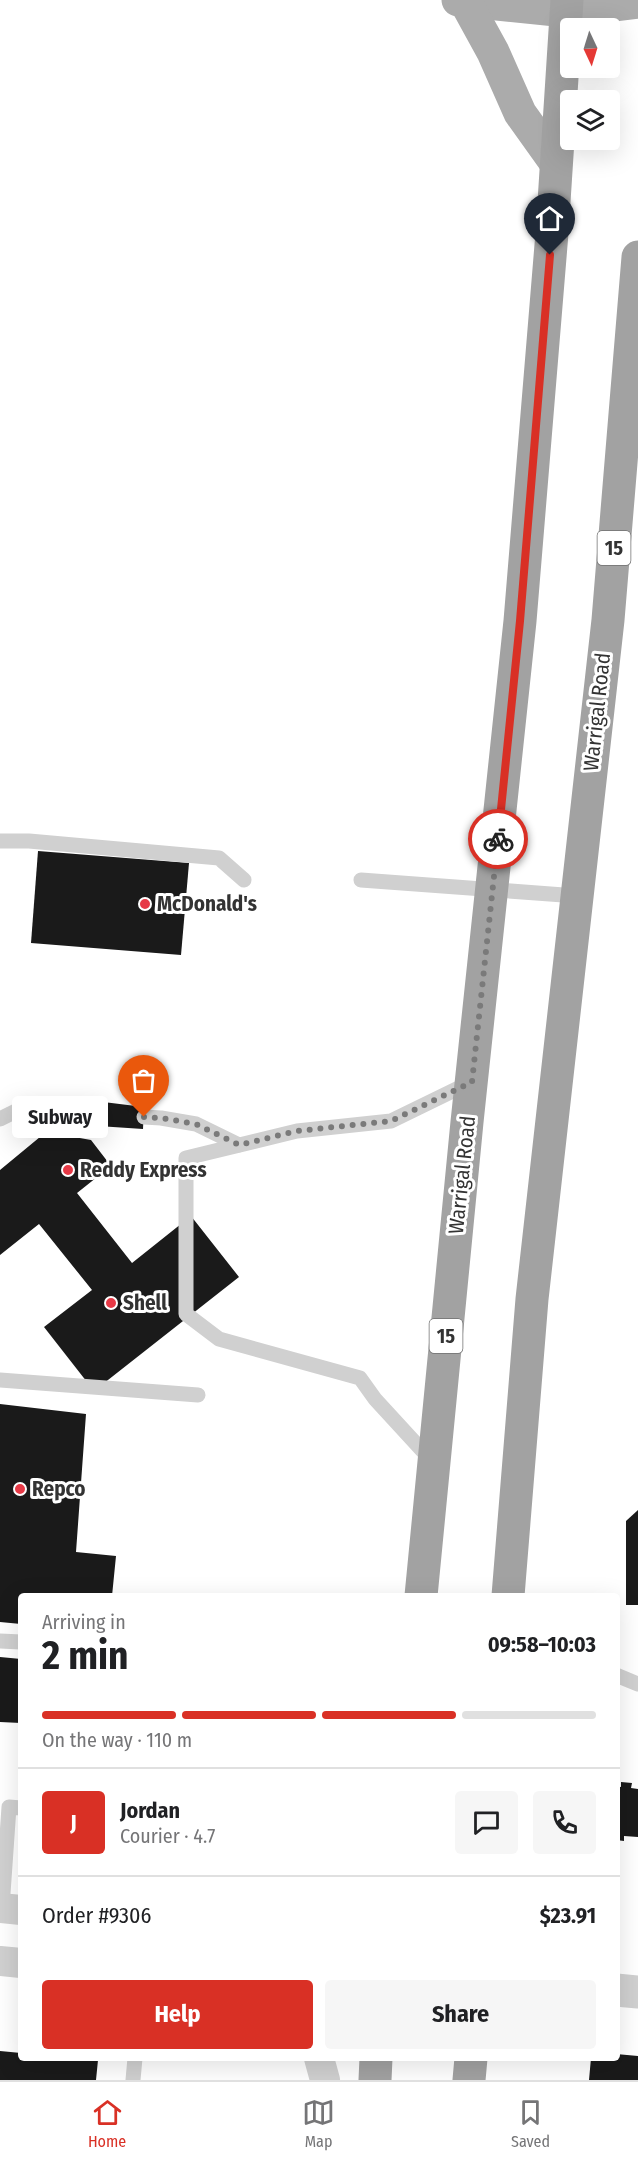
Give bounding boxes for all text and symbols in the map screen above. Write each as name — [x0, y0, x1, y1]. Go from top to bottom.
north arrow — [560, 18, 620, 78]
map controls — [560, 18, 620, 150]
button: layers — [560, 90, 620, 150]
pin — [524, 193, 575, 255]
icon: home — [533, 202, 566, 235]
road number: 15 — [598, 531, 630, 565]
street label: Warrigal Road — [578, 652, 616, 772]
courier — [468, 809, 528, 869]
icon: bike — [482, 823, 515, 856]
place label: McDonald's — [157, 891, 257, 917]
marker: McDonald's — [138, 897, 152, 911]
pin — [118, 1055, 169, 1117]
icon: bag — [127, 1064, 160, 1097]
callout: Subway — [12, 1096, 108, 1138]
text: Subway — [28, 1105, 92, 1129]
street label: Warrigal Road — [443, 1115, 481, 1235]
place label: Reddy Express — [80, 1157, 207, 1183]
marker: Reddy Express — [61, 1163, 75, 1177]
place label: Shell — [123, 1290, 167, 1316]
marker: Shell — [104, 1296, 118, 1310]
road number: 15 — [430, 1319, 462, 1353]
place label: Repco — [32, 1476, 86, 1502]
marker: Repco — [13, 1482, 27, 1496]
text: Arriving in — [42, 1610, 126, 1634]
text: 09:58–10:03 — [488, 1631, 596, 1658]
text: 2 min — [42, 1633, 128, 1679]
text: On the way · 110 m — [42, 1728, 192, 1752]
button: chat — [455, 1791, 518, 1854]
button: phone — [533, 1791, 596, 1854]
text: Jordan — [120, 1797, 180, 1824]
text: J — [70, 1809, 77, 1836]
text: Courier · 4.7 — [120, 1824, 215, 1848]
text: Order #9306 — [42, 1902, 151, 1929]
text: $23.91 — [540, 1902, 596, 1929]
button: Help — [42, 1980, 313, 2049]
button: Share — [325, 1980, 596, 2049]
tab: Home — [88, 2096, 126, 2151]
tab: Map — [302, 2096, 335, 2151]
tab: Saved — [511, 2096, 550, 2151]

